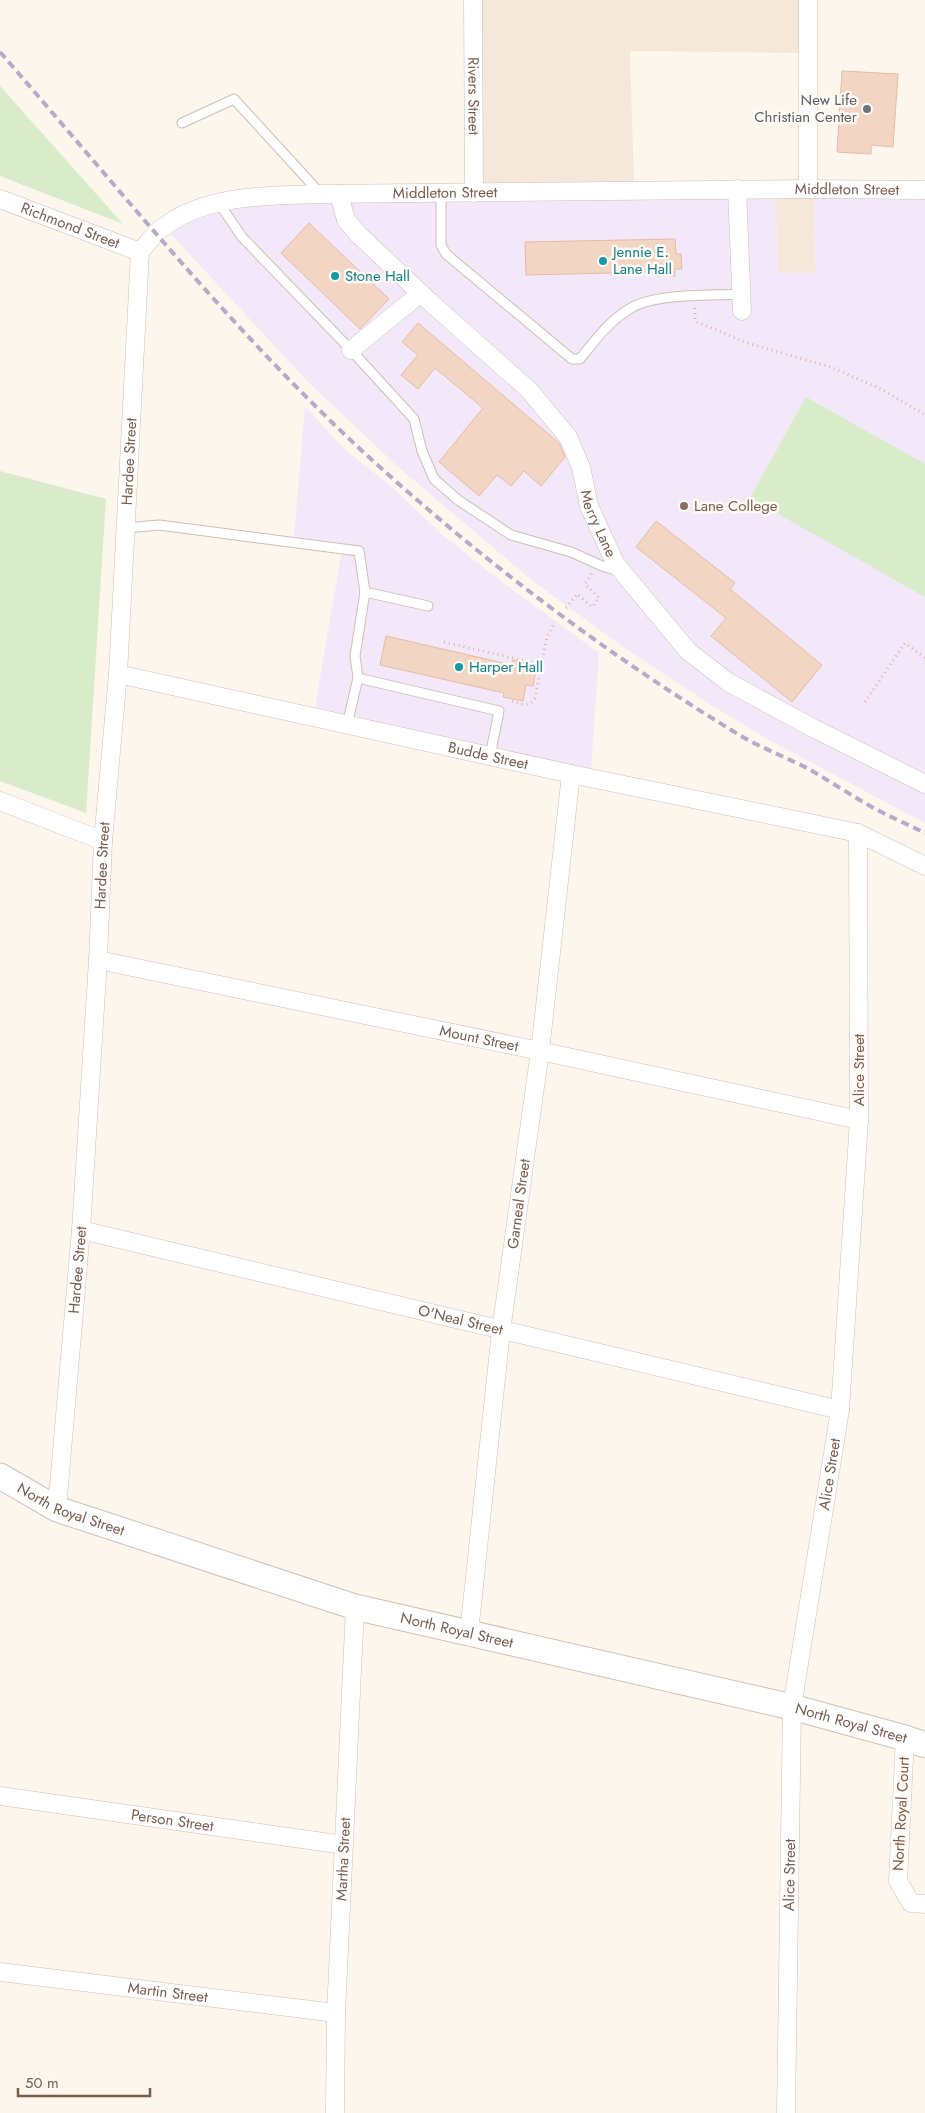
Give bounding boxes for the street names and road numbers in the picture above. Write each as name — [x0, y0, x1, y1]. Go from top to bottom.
street label: Rivers Street — [462, 57, 485, 135]
street label: Middleton Street — [795, 178, 900, 201]
street label: Middleton Street — [393, 181, 498, 204]
street label: Richmond Street — [18, 197, 123, 254]
street label: Hardee Street — [116, 417, 142, 506]
street label: Merry Lane — [575, 488, 622, 561]
street label: Budde Street — [446, 736, 531, 775]
street label: Hardee Street — [89, 821, 116, 910]
street label: Mount Street — [438, 1020, 521, 1057]
street label: Alice Street — [848, 1033, 870, 1106]
street label: Garneal Street — [502, 1157, 536, 1250]
street label: Hardee Street — [63, 1225, 92, 1314]
street label: O'Neal Street — [416, 1299, 505, 1341]
street label: Alice Street — [813, 1436, 846, 1512]
street label: North Royal Street — [13, 1477, 128, 1542]
street label: North Royal Street — [398, 1607, 516, 1654]
street label: North Royal Street — [793, 1697, 910, 1749]
street label: North Royal Court — [887, 1756, 915, 1872]
street label: Person Street — [130, 1804, 215, 1837]
street label: Martha Street — [330, 1817, 356, 1901]
street label: Alice Street — [778, 1838, 801, 1911]
street label: Martin Street — [127, 1977, 209, 2008]

